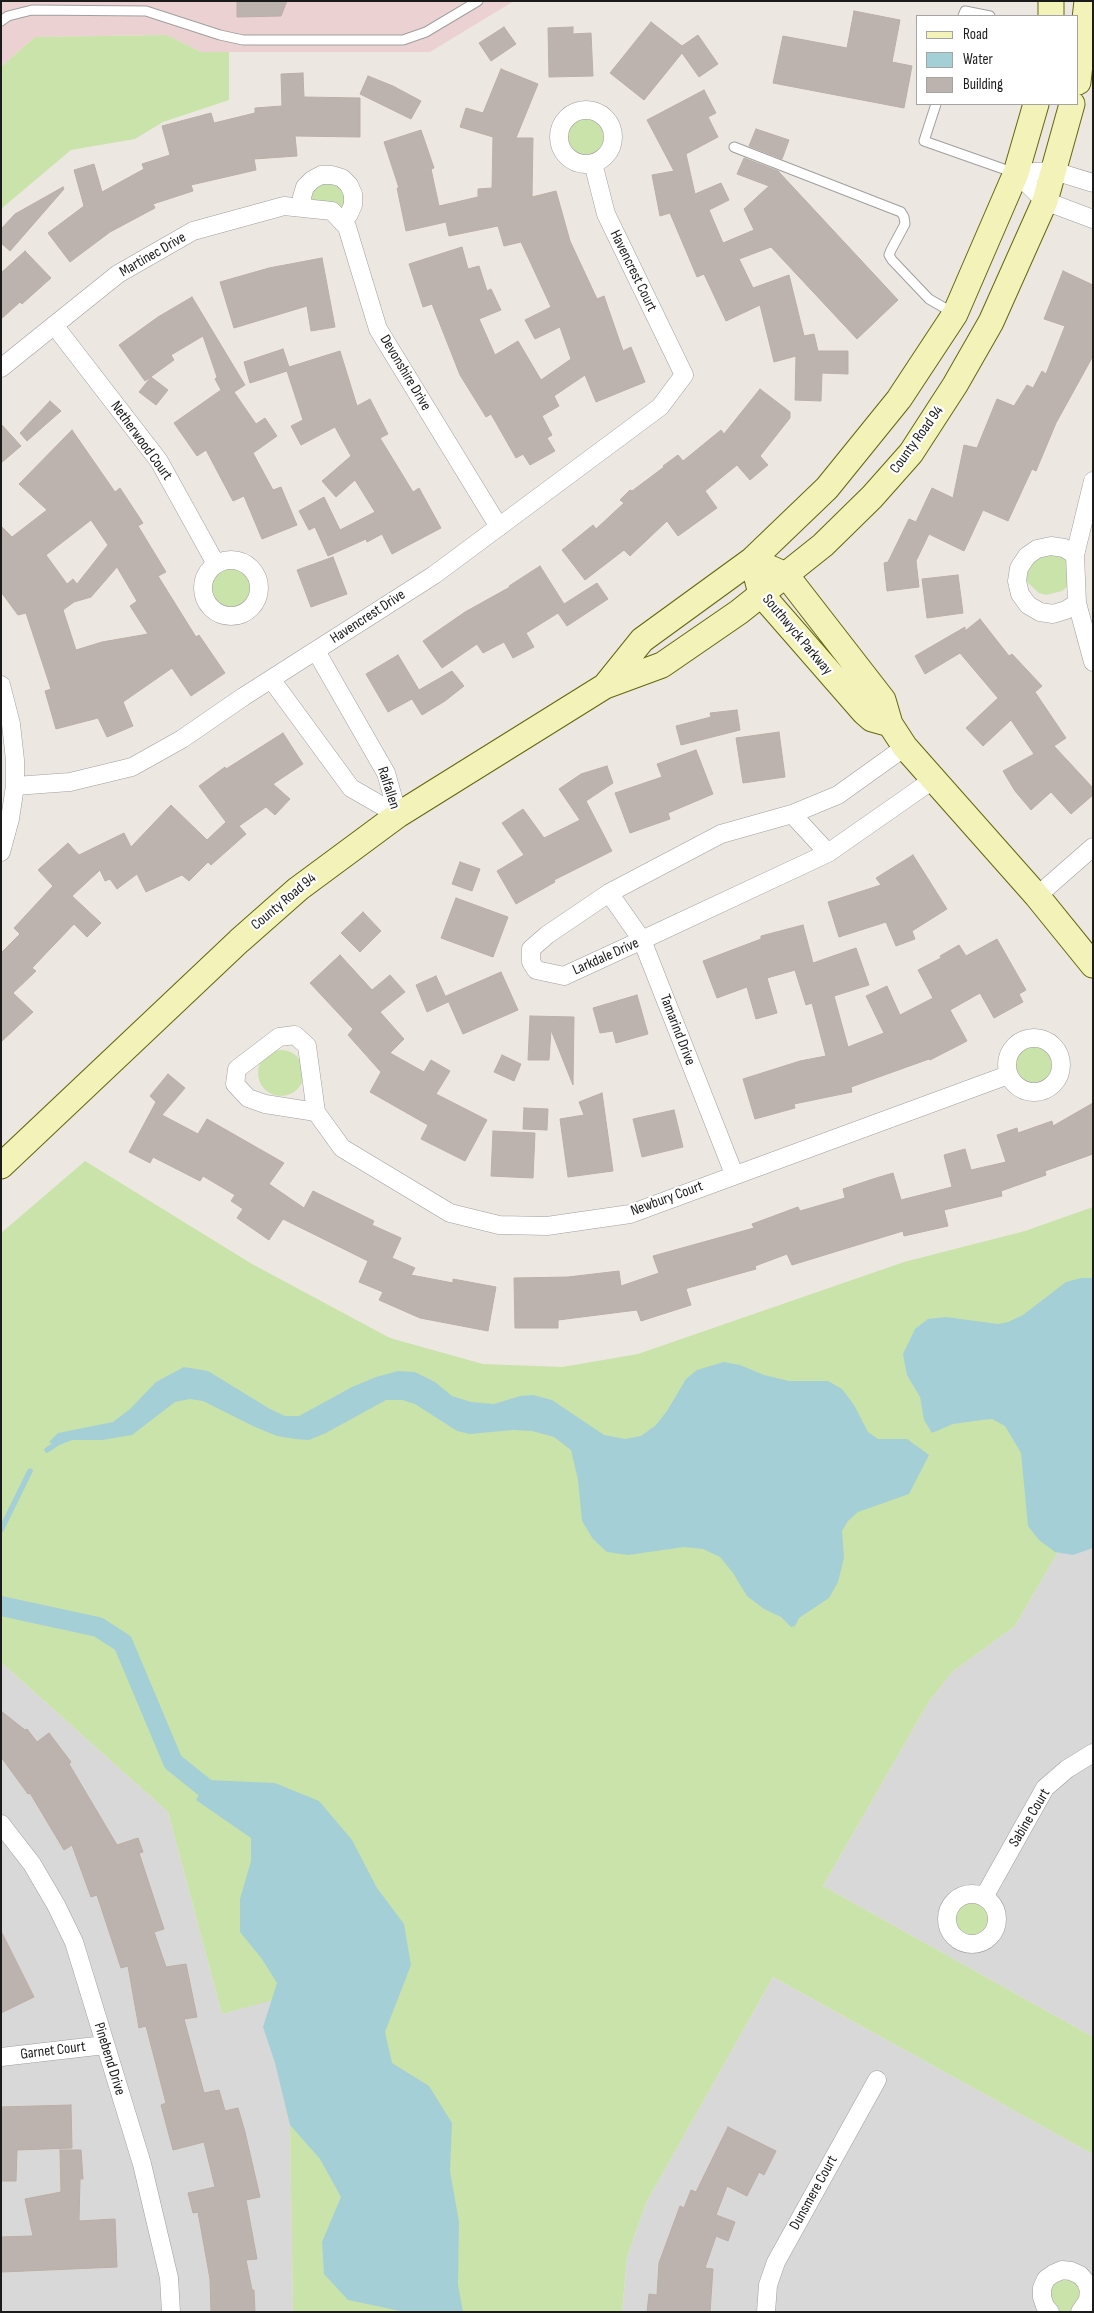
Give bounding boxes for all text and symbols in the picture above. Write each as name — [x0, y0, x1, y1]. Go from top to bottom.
legend — [916, 15, 1079, 105]
text: Road — [963, 25, 988, 44]
text: Water — [963, 50, 993, 69]
text: Building — [963, 75, 1003, 94]
street label: Havencrest Court — [606, 227, 660, 315]
street label: Martinec Drive — [117, 229, 189, 281]
street label: Devonshire Drive — [375, 332, 435, 414]
street label: Netherwood Court — [106, 398, 176, 484]
street label: County Road 94 — [886, 403, 948, 477]
street label: Havencrest Drive — [327, 586, 409, 648]
street label: Southwyck Parkway — [758, 591, 836, 679]
street label: Ralfallen — [373, 765, 403, 811]
street label: County Road 94 — [248, 870, 320, 934]
street label: Larkdale Drive — [570, 934, 642, 980]
street label: Tamarind Drive — [655, 992, 699, 1068]
street label: Newbury Court — [628, 1178, 706, 1220]
street label: Sabine Court — [1006, 1786, 1054, 1850]
street label: Pinebend Drive — [89, 2020, 129, 2098]
street label: Garnet Court — [19, 2038, 87, 2064]
street label: Dunsmere Court — [786, 2153, 842, 2233]

